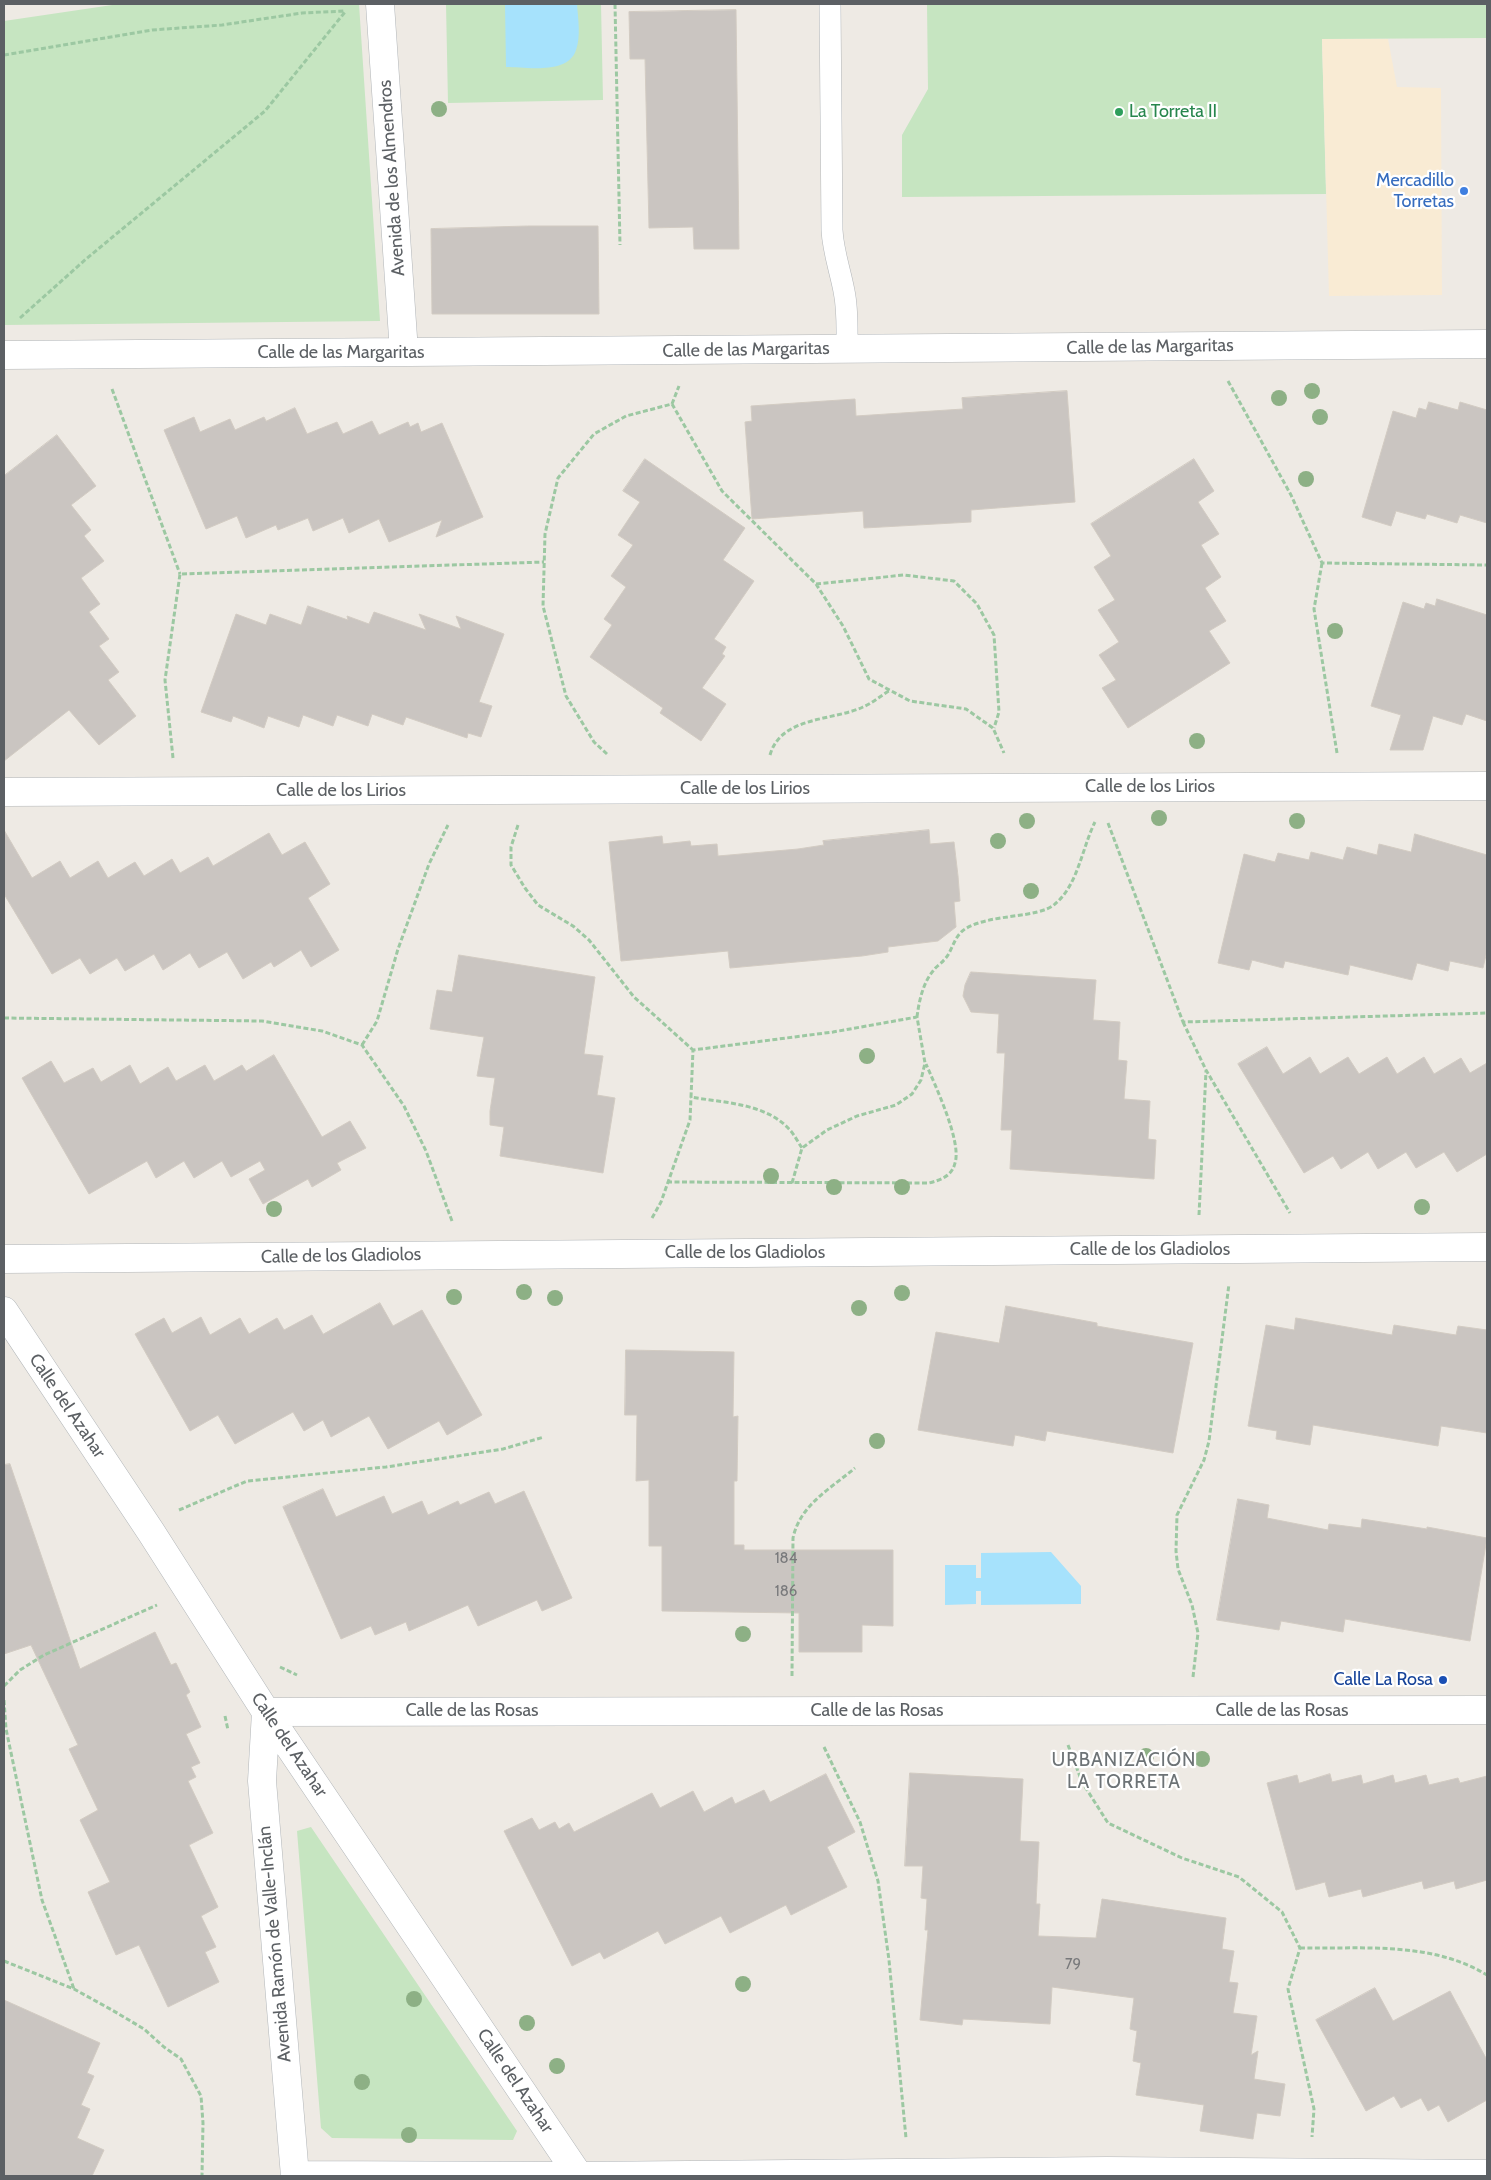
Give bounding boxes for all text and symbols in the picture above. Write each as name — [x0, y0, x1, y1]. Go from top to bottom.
street label: Avenida de los Almendros — [374, 79, 410, 277]
place label: La Torreta II — [1129, 101, 1217, 123]
marker: La Torreta II — [1113, 106, 1125, 118]
place label: Mercadillo Torretas — [1376, 170, 1454, 212]
marker: Mercadillo Torretas — [1458, 185, 1470, 197]
street label: Calle de las Margaritas — [1066, 335, 1234, 359]
street label: Calle de las Margaritas — [662, 338, 830, 362]
street label: Calle de las Margaritas — [257, 342, 425, 364]
street label: Calle de los Lirios — [1085, 776, 1215, 798]
street label: Calle de los Lirios — [680, 778, 810, 800]
street label: Calle de los Lirios — [276, 780, 406, 802]
street label: Calle de los Gladiolos — [1070, 1239, 1230, 1261]
street label: Calle de los Gladiolos — [665, 1242, 825, 1264]
street label: Calle de los Gladiolos — [261, 1244, 421, 1268]
street label: Calle del Azahar — [24, 1350, 110, 1462]
house number: 184 — [775, 1550, 797, 1568]
house number: 186 — [775, 1583, 797, 1601]
place label: Calle La Rosa — [1333, 1669, 1433, 1691]
marker: Calle La Rosa — [1437, 1674, 1449, 1686]
street label: Calle del Azahar — [246, 1689, 332, 1801]
street label: Calle de las Rosas — [405, 1700, 539, 1722]
street label: Calle de las Rosas — [810, 1700, 944, 1722]
street label: Calle de las Rosas — [1215, 1700, 1349, 1722]
district label: URBANIZACIÓN LA TORRETA — [1050, 1749, 1198, 1793]
street label: Avenida Ramón de Valle-Inclán — [254, 1825, 296, 2063]
house number: 79 — [1065, 1956, 1081, 1974]
street label: Calle del Azahar — [472, 2025, 558, 2137]

